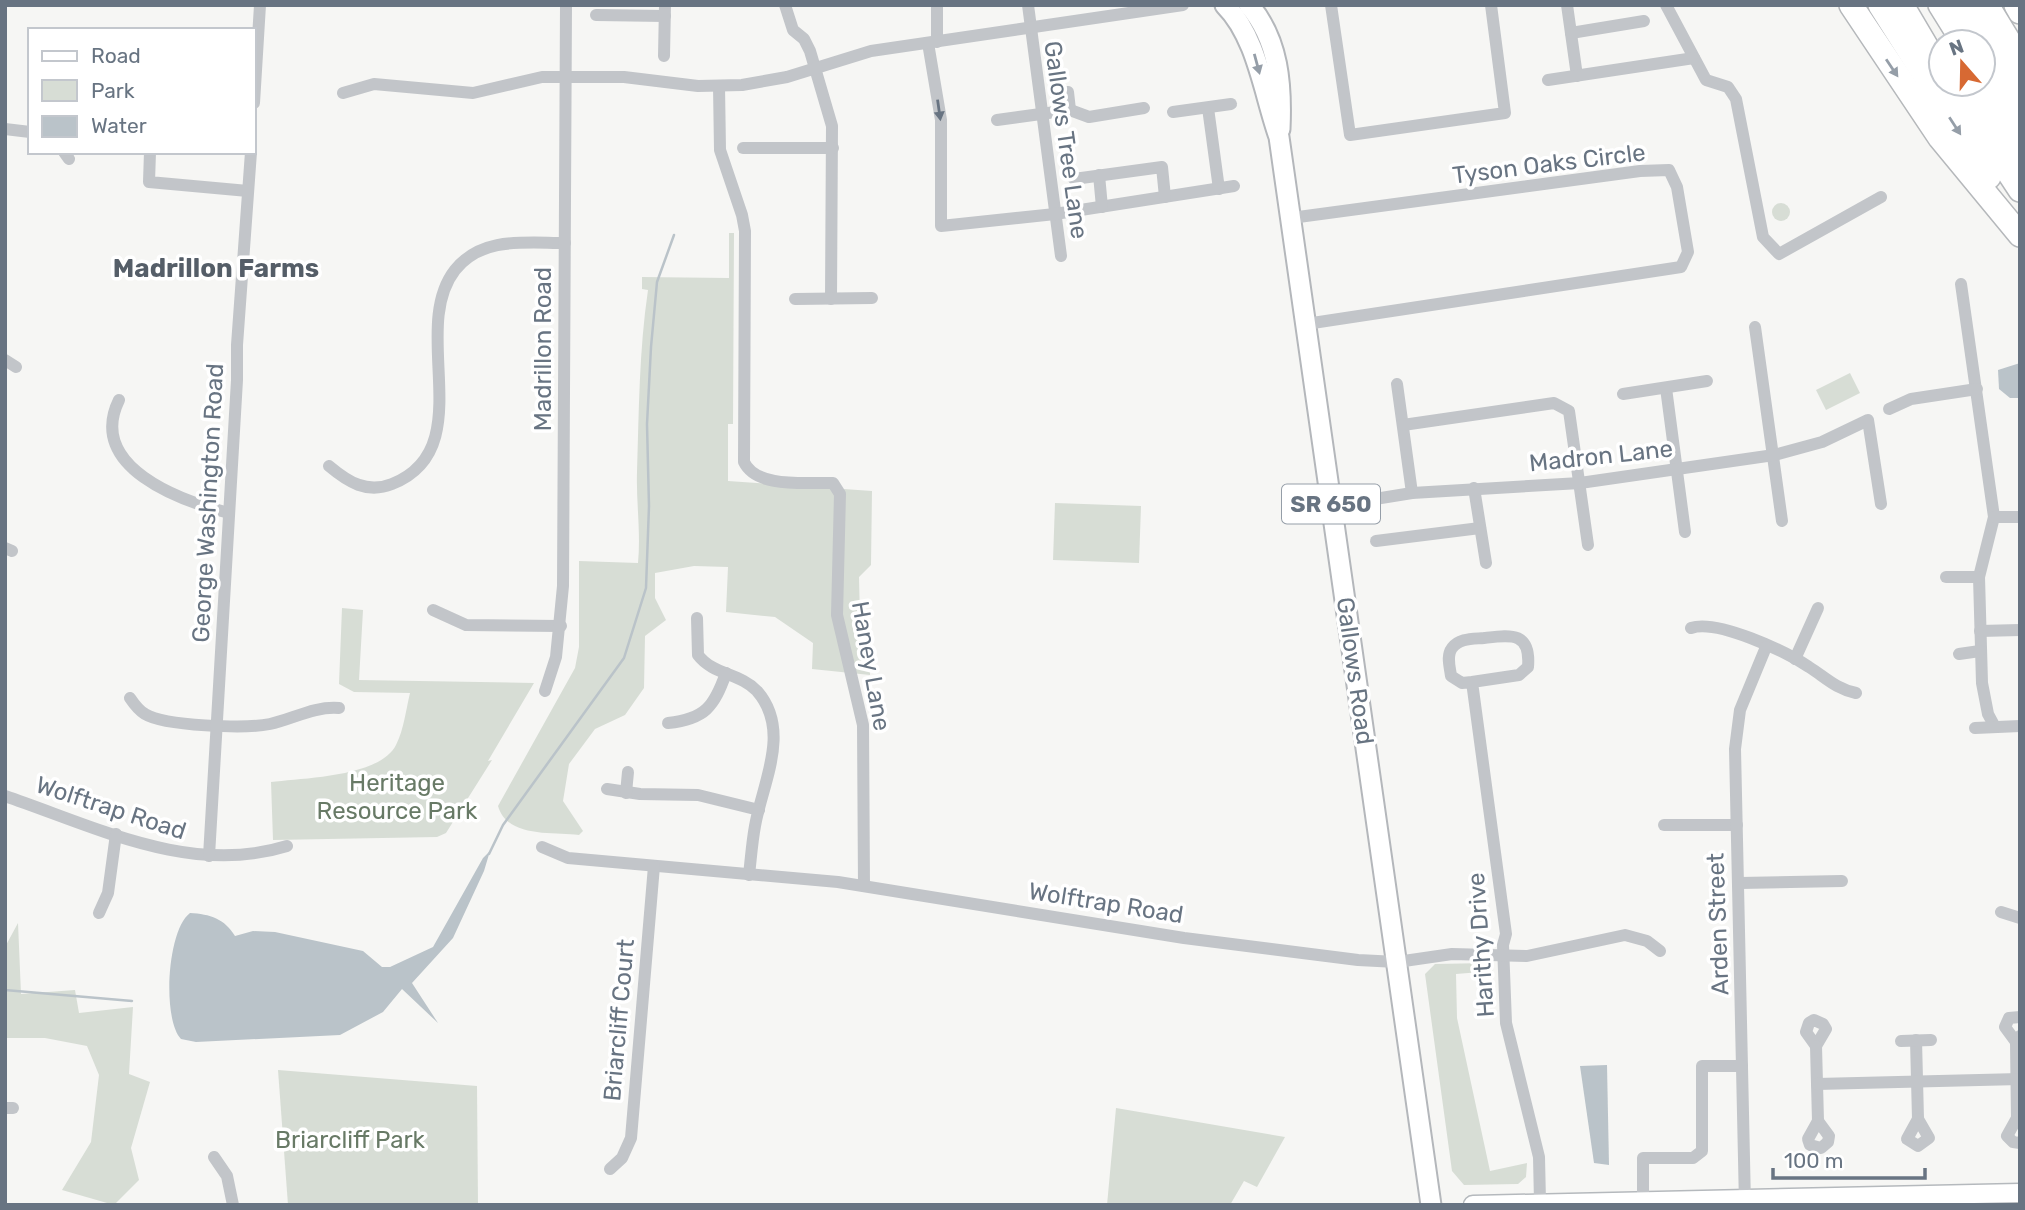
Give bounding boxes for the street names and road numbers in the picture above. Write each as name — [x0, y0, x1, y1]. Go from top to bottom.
street label: Gallows Tree Lane — [1038, 39, 1094, 241]
street label: Tyson Oaks Circle — [1451, 138, 1647, 190]
street label: Madrillon Road — [529, 267, 557, 431]
street label: George Washington Road — [187, 363, 229, 643]
street label: Madron Lane — [1528, 435, 1674, 477]
road number: SR 650 — [1282, 484, 1380, 524]
street label: Gallows Road — [1331, 595, 1379, 747]
street label: Haney Lane — [846, 599, 896, 733]
street label: Wolftrap Road — [32, 771, 190, 845]
street label: Arden Street — [1702, 852, 1734, 996]
street label: Harithy Drive — [1462, 872, 1500, 1018]
street label: Wolftrap Road — [1027, 877, 1185, 929]
street label: Briarcliff Court — [598, 938, 640, 1102]

